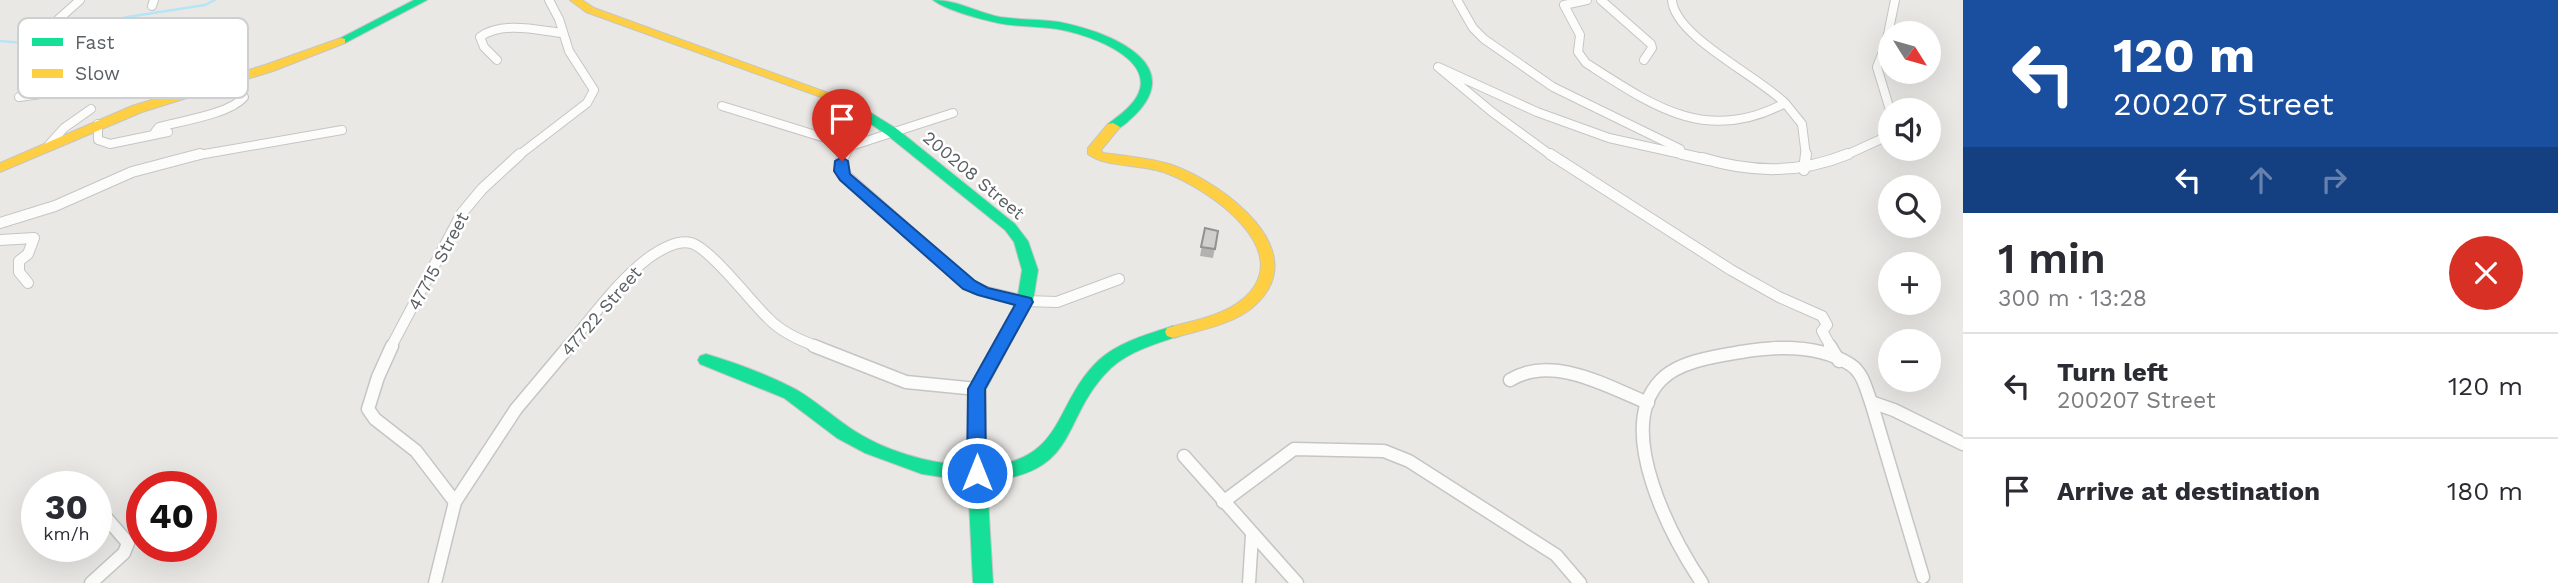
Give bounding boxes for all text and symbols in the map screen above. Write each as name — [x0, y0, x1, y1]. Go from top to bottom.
legend — [18, 18, 248, 98]
north arrow — [1878, 21, 1941, 84]
map controls — [1878, 21, 1941, 392]
text: 120 m — [2113, 26, 2255, 84]
icon: left — [1998, 28, 2089, 119]
text: Fast — [75, 31, 114, 54]
text: Slow — [75, 62, 120, 85]
text: 200207 Street — [2113, 85, 2334, 123]
pin — [812, 89, 872, 161]
button: sound — [1878, 98, 1941, 161]
icon: arrive — [823, 100, 861, 138]
street label: 200208 Street — [919, 126, 1029, 224]
icon: left — [2169, 161, 2207, 199]
icon: ahead — [2242, 161, 2280, 199]
icon: right — [2315, 161, 2353, 199]
button: search — [1878, 175, 1941, 238]
street label: 47715 Street — [403, 208, 473, 314]
text: 1 min — [1998, 234, 2106, 283]
button: close — [2449, 236, 2523, 310]
button: + — [1878, 252, 1941, 315]
street label: 47722 Street — [556, 262, 646, 360]
text: 300 m · 13:28 — [1998, 285, 2147, 312]
button: − — [1878, 329, 1941, 392]
text: Turn left — [2057, 357, 2168, 387]
icon: left — [1998, 367, 2036, 405]
text: 120 m — [2448, 371, 2523, 401]
text: 200207 Street — [2057, 387, 2216, 414]
position arrow — [940, 436, 1014, 510]
speed limit sign: 40 — [126, 471, 217, 562]
icon: arrive — [1998, 472, 2036, 510]
text: Arrive at destination — [2057, 476, 2320, 506]
text: 180 m — [2447, 476, 2523, 506]
text: 30 — [45, 486, 88, 528]
text: km/h — [43, 523, 90, 544]

